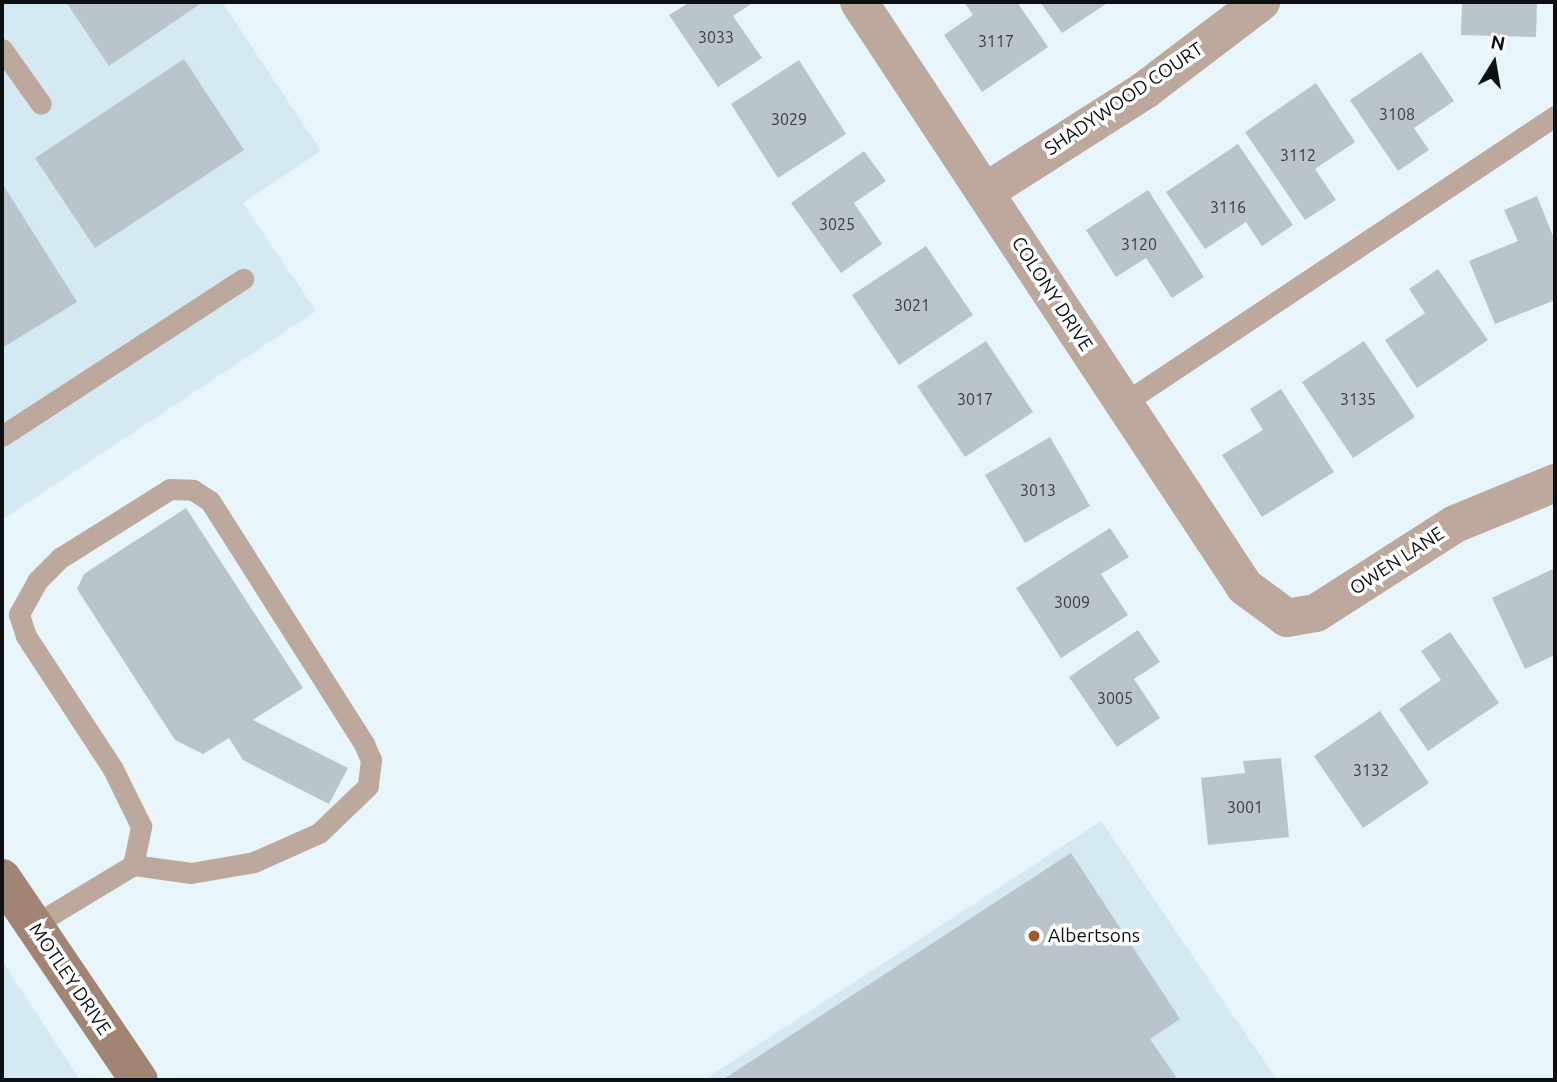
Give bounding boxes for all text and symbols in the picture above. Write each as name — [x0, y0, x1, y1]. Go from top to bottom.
house number: 3033 — [698, 27, 734, 47]
north arrow — [1459, 28, 1529, 98]
text: N — [1489, 30, 1507, 55]
house number: 3117 — [978, 31, 1014, 51]
street label: SHADYWOOD COURT — [1040, 37, 1208, 161]
house number: 3108 — [1379, 104, 1415, 124]
house number: 3029 — [771, 109, 807, 129]
house number: 3112 — [1280, 145, 1316, 165]
house number: 3116 — [1210, 197, 1246, 217]
house number: 3025 — [819, 214, 855, 234]
street label: COLONY DRIVE — [1007, 233, 1097, 355]
house number: 3120 — [1121, 234, 1157, 254]
house number: 3021 — [894, 295, 930, 315]
house number: 3017 — [957, 389, 993, 409]
house number: 3135 — [1340, 389, 1376, 409]
house number: 3013 — [1020, 480, 1056, 500]
street label: OWEN LANE — [1346, 522, 1448, 600]
house number: 3009 — [1054, 592, 1090, 612]
house number: 3005 — [1097, 688, 1133, 708]
house number: 3132 — [1353, 760, 1389, 780]
house number: 3001 — [1227, 797, 1263, 817]
street label: MOTLEY DRIVE — [24, 919, 116, 1039]
place label: Albertsons — [1048, 925, 1140, 947]
marker: Albertsons — [1026, 928, 1042, 944]

